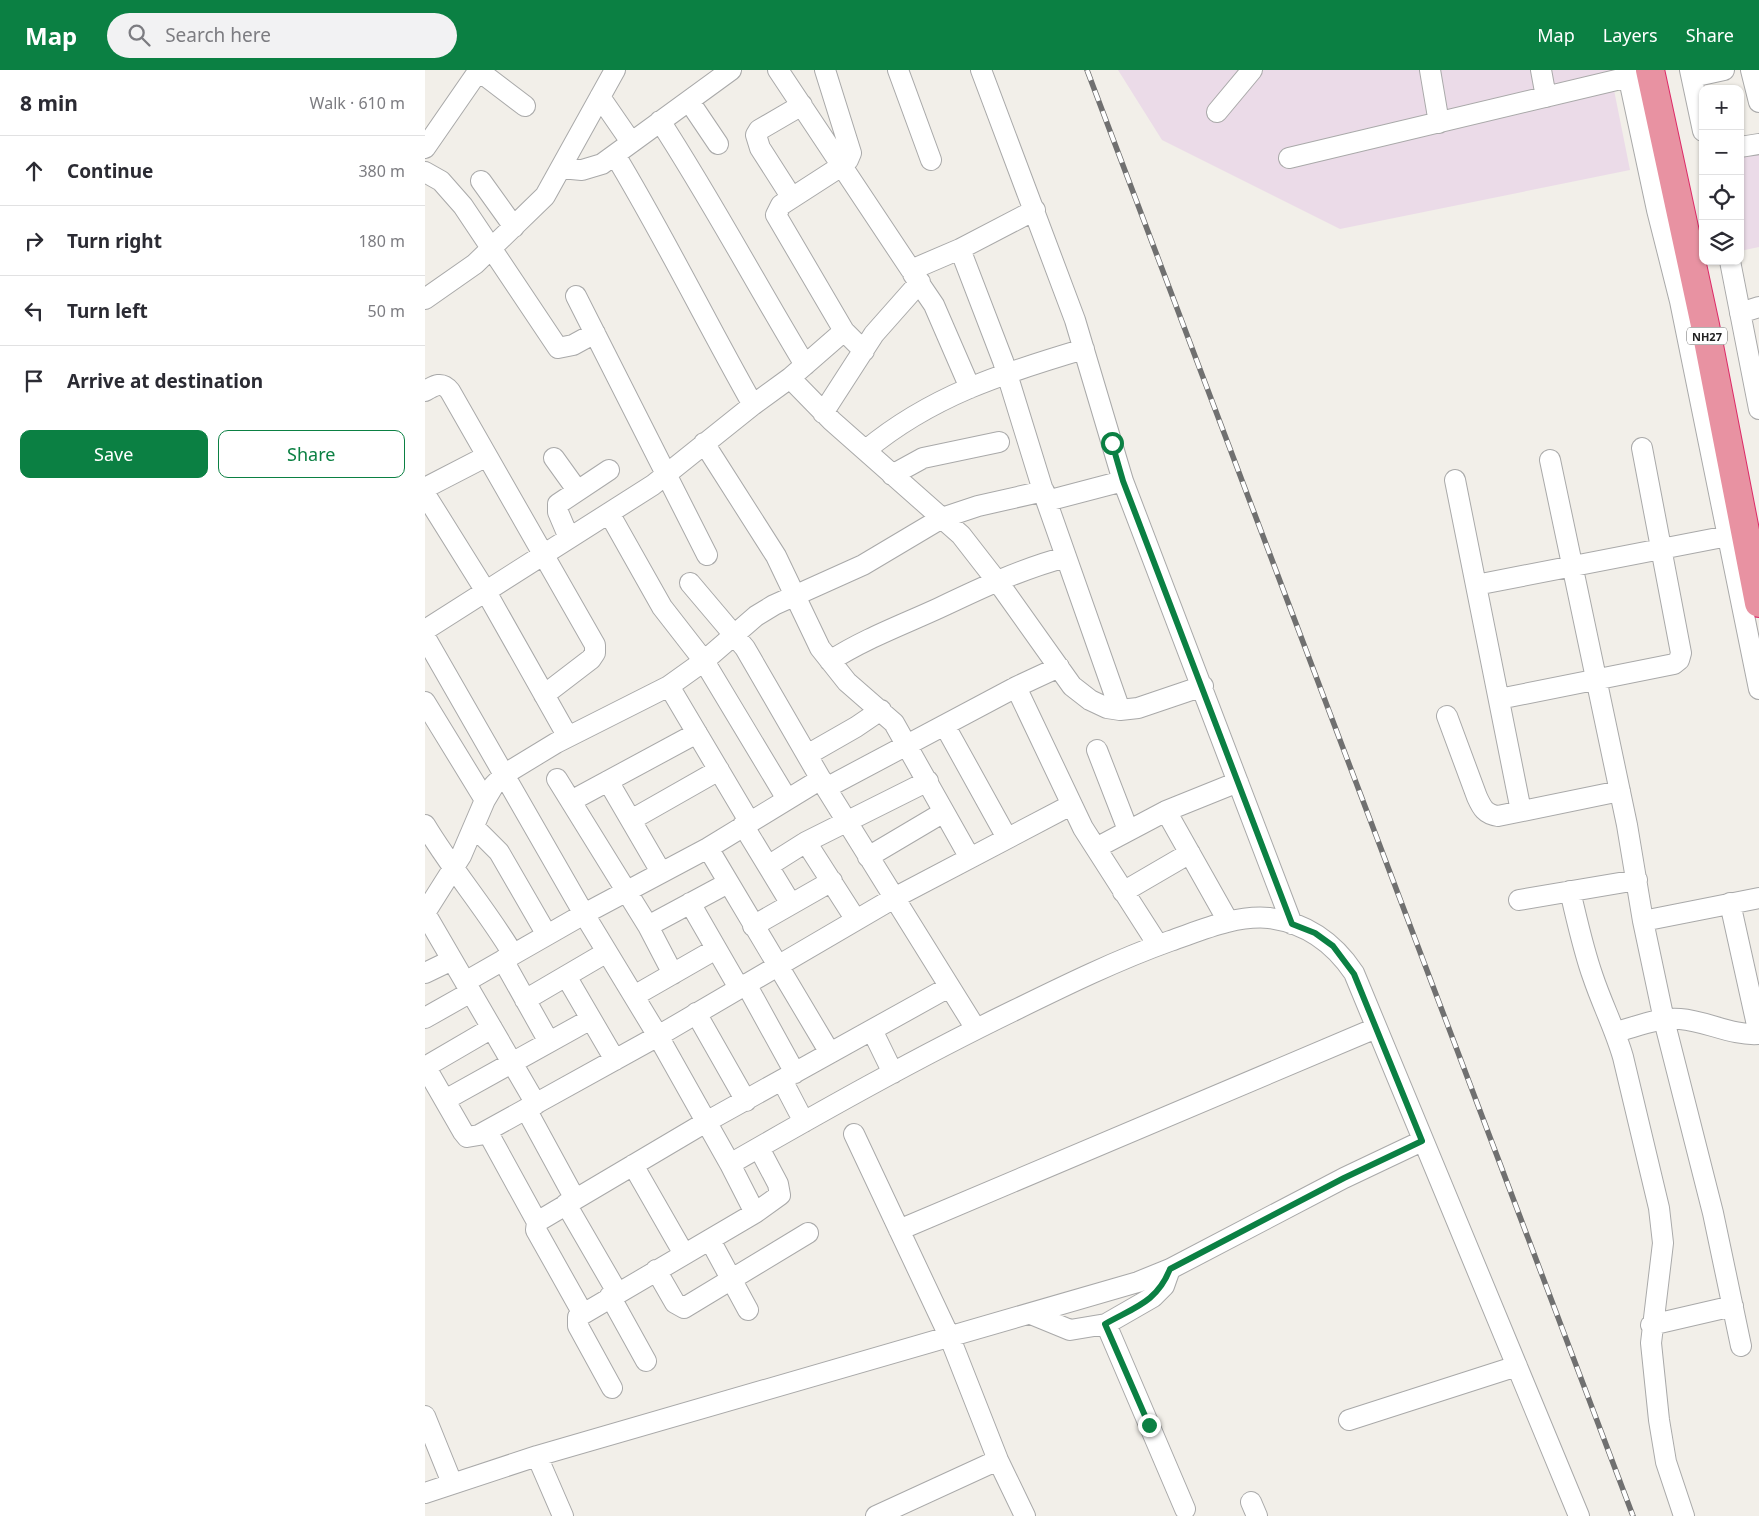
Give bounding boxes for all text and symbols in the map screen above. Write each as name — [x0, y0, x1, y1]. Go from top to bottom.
search box — [107, 13, 457, 58]
text: Map — [25, 19, 77, 52]
icon: search — [125, 21, 153, 49]
text: Search here — [165, 22, 271, 48]
text: Map — [1537, 23, 1575, 47]
text: Layers — [1603, 23, 1658, 47]
text: Share — [1686, 23, 1734, 47]
map controls — [1699, 85, 1744, 265]
button: + — [1699, 85, 1744, 130]
text: 8 min — [20, 89, 78, 117]
text: Walk · 610 m — [310, 92, 405, 114]
button: − — [1699, 130, 1744, 175]
icon: ahead — [20, 157, 48, 185]
text: Continue — [67, 158, 153, 184]
text: 380 m — [358, 160, 405, 182]
button: locate — [1699, 175, 1744, 220]
button: layers — [1699, 220, 1744, 265]
icon: right — [20, 227, 48, 255]
text: Turn right — [67, 228, 162, 254]
text: 180 m — [358, 230, 405, 252]
icon: left — [20, 297, 48, 325]
text: Turn left — [67, 298, 148, 324]
text: 50 m — [368, 300, 405, 322]
road number: NH27 — [1687, 328, 1727, 344]
icon: arrive — [20, 367, 48, 395]
text: Arrive at destination — [67, 368, 263, 394]
button: Save — [20, 430, 208, 478]
button: Share — [218, 430, 405, 478]
route start — [1101, 432, 1124, 455]
route end — [1138, 1414, 1161, 1437]

